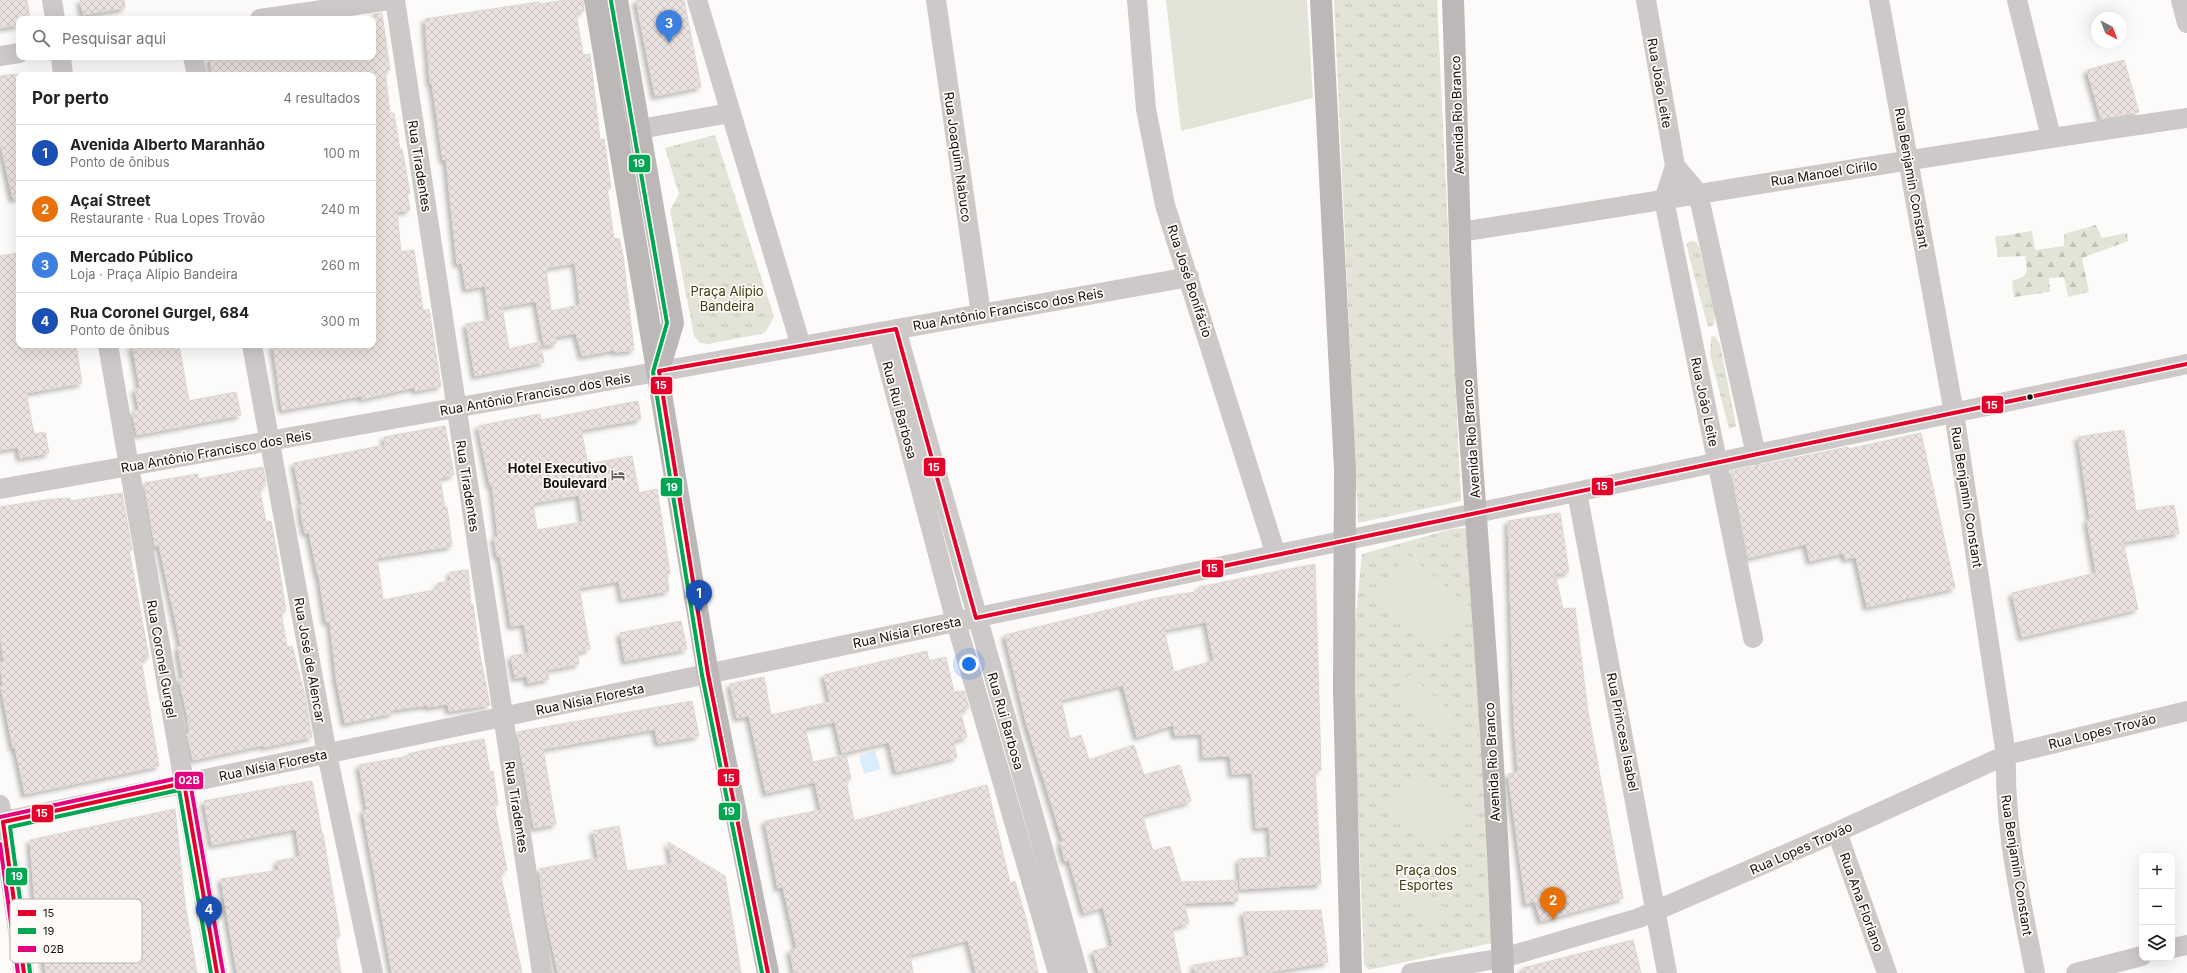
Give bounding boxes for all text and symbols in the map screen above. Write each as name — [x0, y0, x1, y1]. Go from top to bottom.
pin: 3 — [656, 10, 682, 43]
north arrow — [2091, 12, 2127, 48]
search box — [16, 16, 376, 60]
icon: search — [30, 27, 52, 49]
text: Pesquisar aqui — [62, 29, 166, 48]
street label: Rua João Leite — [1644, 37, 1676, 129]
street label: Avenida Rio Branco — [1447, 55, 1467, 175]
text: Por perto — [32, 88, 109, 108]
text: 4 resultados — [284, 90, 360, 106]
street label: Rua Joaquim Nabuco — [941, 91, 975, 223]
street label: Rua Benjamin Constant — [1892, 106, 1932, 250]
street label: Rua Tiradentes — [405, 119, 435, 213]
text: Avenida Alberto Maranhão — [70, 135, 265, 154]
text: 1 — [42, 145, 48, 161]
text: 100 m — [323, 145, 360, 161]
text: Ponto de ônibus — [70, 154, 170, 170]
line badge: 19 — [628, 154, 651, 173]
text: 19 — [633, 156, 645, 170]
street label: Rua Manoel Cirilo — [1770, 157, 1879, 189]
text: Açaí Street — [70, 191, 151, 210]
text: 2 — [41, 201, 49, 217]
text: 240 m — [321, 201, 360, 217]
text: Restaurante · Rua Lopes Trovão — [70, 210, 265, 226]
street label: Rua José Bonifácio — [1164, 223, 1216, 340]
text: Mercado Público — [70, 247, 193, 266]
text: 3 — [41, 257, 49, 273]
text: 260 m — [321, 257, 360, 273]
text: Loja · Praça Alípio Bandeira — [70, 266, 238, 282]
park label: Praça Alípio Bandeira — [690, 283, 764, 314]
street label: Rua Antônio Francisco dos Reis — [911, 284, 1105, 334]
text: Rua Coronel Gurgel, 684 — [70, 303, 249, 322]
text: 4 — [41, 313, 49, 329]
text: 300 m — [321, 313, 360, 329]
text: Ponto de ônibus — [70, 322, 170, 338]
street label: Rua João Leite — [1688, 356, 1722, 448]
street label: Rua Rui Barbosa — [879, 359, 921, 461]
street label: Rua Antônio Francisco dos Reis — [438, 369, 632, 419]
line badge: 15 — [650, 376, 673, 395]
text: 15 — [655, 378, 667, 392]
street label: Avenida Rio Branco — [1459, 379, 1483, 499]
unlabelled marker — [2025, 392, 2035, 402]
line badge: 15 — [1981, 395, 2004, 414]
text: 15 — [1986, 398, 1998, 412]
street label: Rua Benjamin Constant — [1948, 425, 1986, 569]
street label: Rua Antônio Francisco dos Reis — [119, 426, 313, 476]
street label: Rua Tiradentes — [453, 439, 483, 533]
line badge: 15 — [923, 457, 946, 477]
place label: Hotel Executivo Boulevard — [508, 460, 607, 491]
text: 15 — [928, 460, 940, 474]
hotel icon: Hotel Executivo Boulevard — [610, 467, 626, 483]
line badge: 19 — [660, 477, 683, 497]
line badge: 15 — [1591, 477, 1614, 496]
text: 15 — [1596, 479, 1608, 493]
text: 19 — [666, 480, 678, 494]
line badge: 15 — [1201, 559, 1224, 578]
text: 15 — [1206, 561, 1218, 575]
pin: 1 — [686, 580, 712, 613]
street label: Rua José de Alencar — [291, 596, 329, 724]
street label: Rua Coronel Gurgel — [144, 599, 180, 719]
street label: Rua Nísia Floresta — [851, 613, 963, 651]
your location — [959, 654, 979, 674]
street label: Rua Rui Barbosa — [984, 670, 1028, 772]
street label: Rua Princesa Isabel — [1604, 671, 1642, 793]
street label: Rua Nísia Floresta — [534, 680, 646, 718]
street label: Avenida Rio Branco — [1481, 702, 1503, 822]
street label: Rua Lopes Trovão — [2046, 710, 2158, 752]
street label: Rua Nísia Floresta — [217, 746, 329, 784]
street label: Rua Tiradentes — [502, 760, 532, 854]
line badge: 15 — [717, 768, 740, 787]
line badge: 02B — [174, 771, 204, 790]
text: 15 — [723, 771, 735, 785]
text: 02B — [178, 773, 200, 787]
street label: Rua Benjamin Constant — [1998, 793, 2036, 937]
line badge: 19 — [718, 802, 741, 821]
line badge: 15 — [31, 804, 54, 823]
text: 19 — [723, 804, 735, 818]
text: 15 — [36, 806, 48, 820]
street label: Rua Lopes Trovão — [1747, 818, 1855, 878]
street label: Rua Ana Floriano — [1837, 850, 1887, 954]
map controls — [2139, 853, 2175, 961]
button: + — [2139, 853, 2175, 889]
park label: Praça dos Esportes — [1395, 862, 1457, 893]
line badge: 19 — [5, 867, 28, 886]
text: 19 — [11, 869, 23, 883]
pin: 2 — [1540, 887, 1566, 920]
button: − — [2139, 889, 2175, 925]
pin: 4 — [196, 896, 222, 929]
legend — [10, 899, 142, 963]
text: 15 — [43, 906, 54, 920]
text: 19 — [43, 924, 54, 938]
button: layers — [2139, 925, 2175, 961]
text: 02B — [43, 942, 64, 956]

